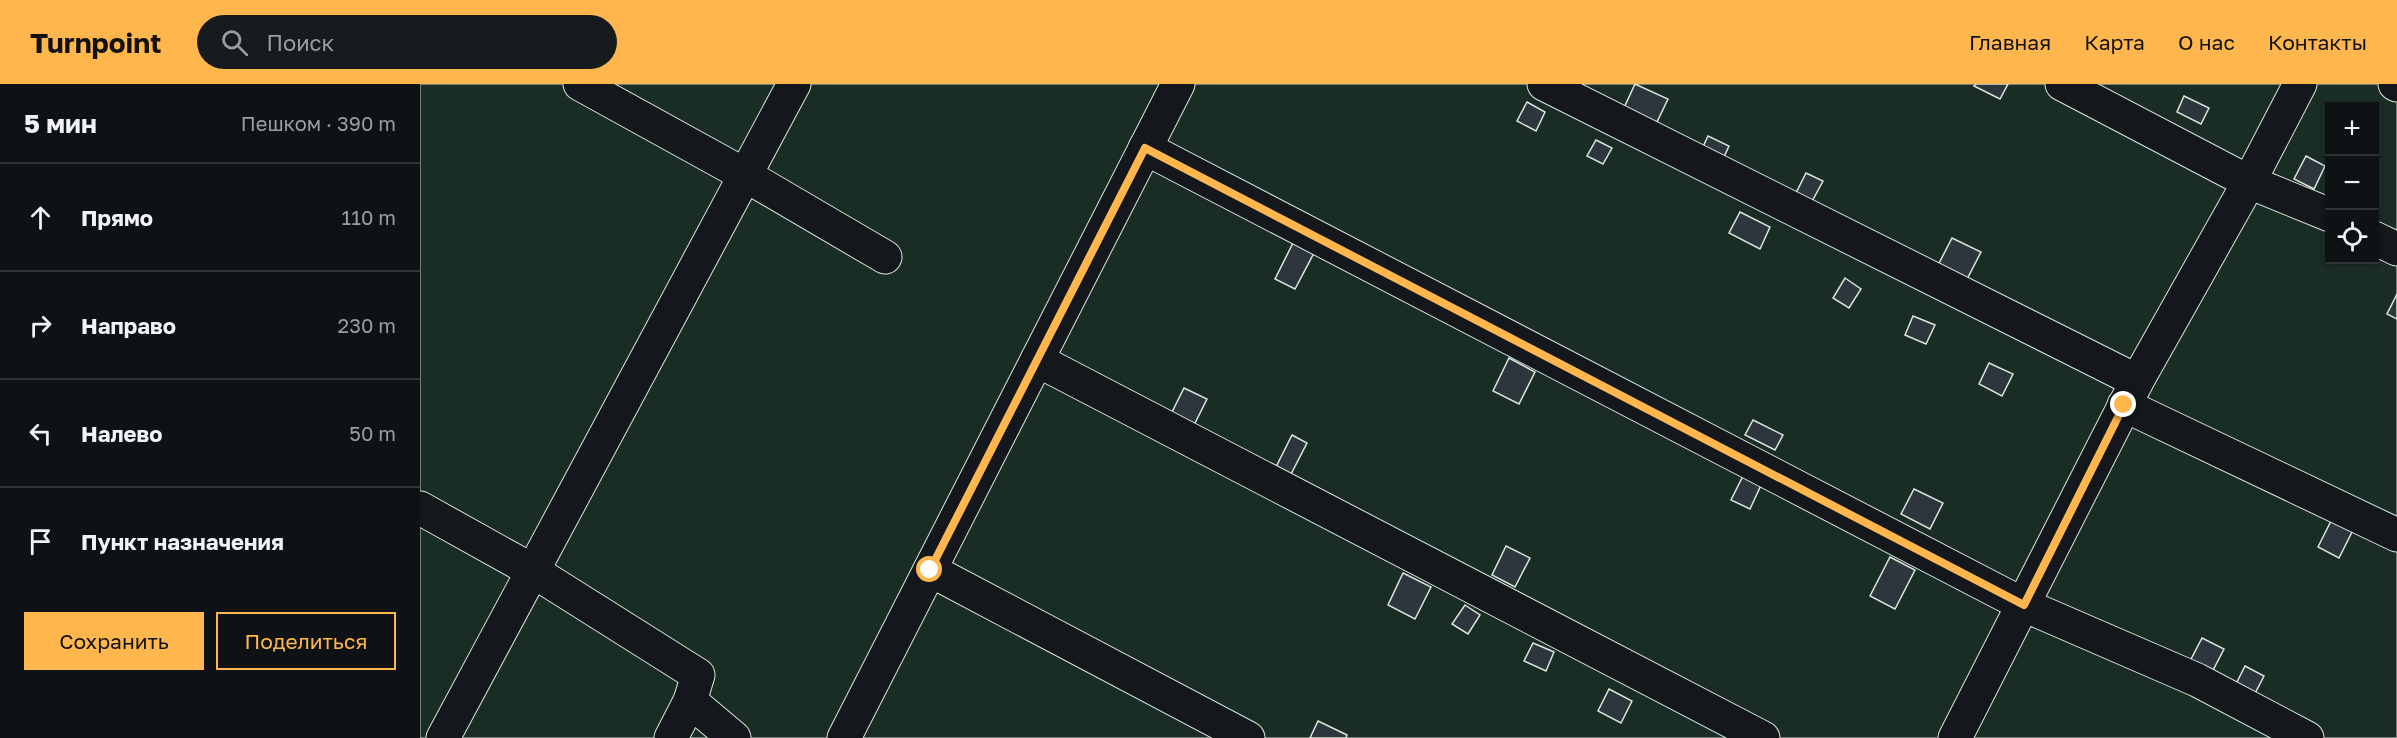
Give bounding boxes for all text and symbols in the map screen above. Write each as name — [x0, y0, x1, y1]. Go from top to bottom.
search box — [197, 15, 617, 69]
text: Turnpoint — [30, 26, 161, 59]
icon: search — [218, 26, 251, 59]
text: Поиск — [266, 29, 334, 56]
text: Главная — [1969, 29, 2051, 55]
text: Карта — [2084, 29, 2145, 55]
text: О нас — [2178, 29, 2235, 55]
text: Контакты — [2268, 29, 2367, 55]
map controls — [2325, 102, 2379, 264]
button: + — [2325, 102, 2379, 156]
text: 5 мин — [24, 108, 97, 139]
text: Пешком · 390 m — [241, 111, 396, 135]
button: − — [2325, 156, 2379, 210]
icon: ahead — [24, 201, 57, 234]
text: Прямо — [81, 204, 153, 231]
text: 110 m — [342, 205, 396, 229]
button: locate — [2325, 210, 2379, 264]
icon: right — [24, 309, 57, 342]
text: Направо — [81, 312, 176, 339]
text: 230 m — [338, 313, 396, 337]
route end — [2110, 391, 2136, 417]
icon: left — [24, 417, 57, 450]
text: Налево — [81, 420, 163, 447]
text: 50 m — [349, 421, 396, 445]
icon: arrive — [24, 525, 57, 558]
text: Пункт назначения — [81, 528, 284, 555]
route start — [916, 556, 942, 582]
button: Сохранить — [24, 612, 204, 670]
button: Поделиться — [216, 612, 396, 670]

